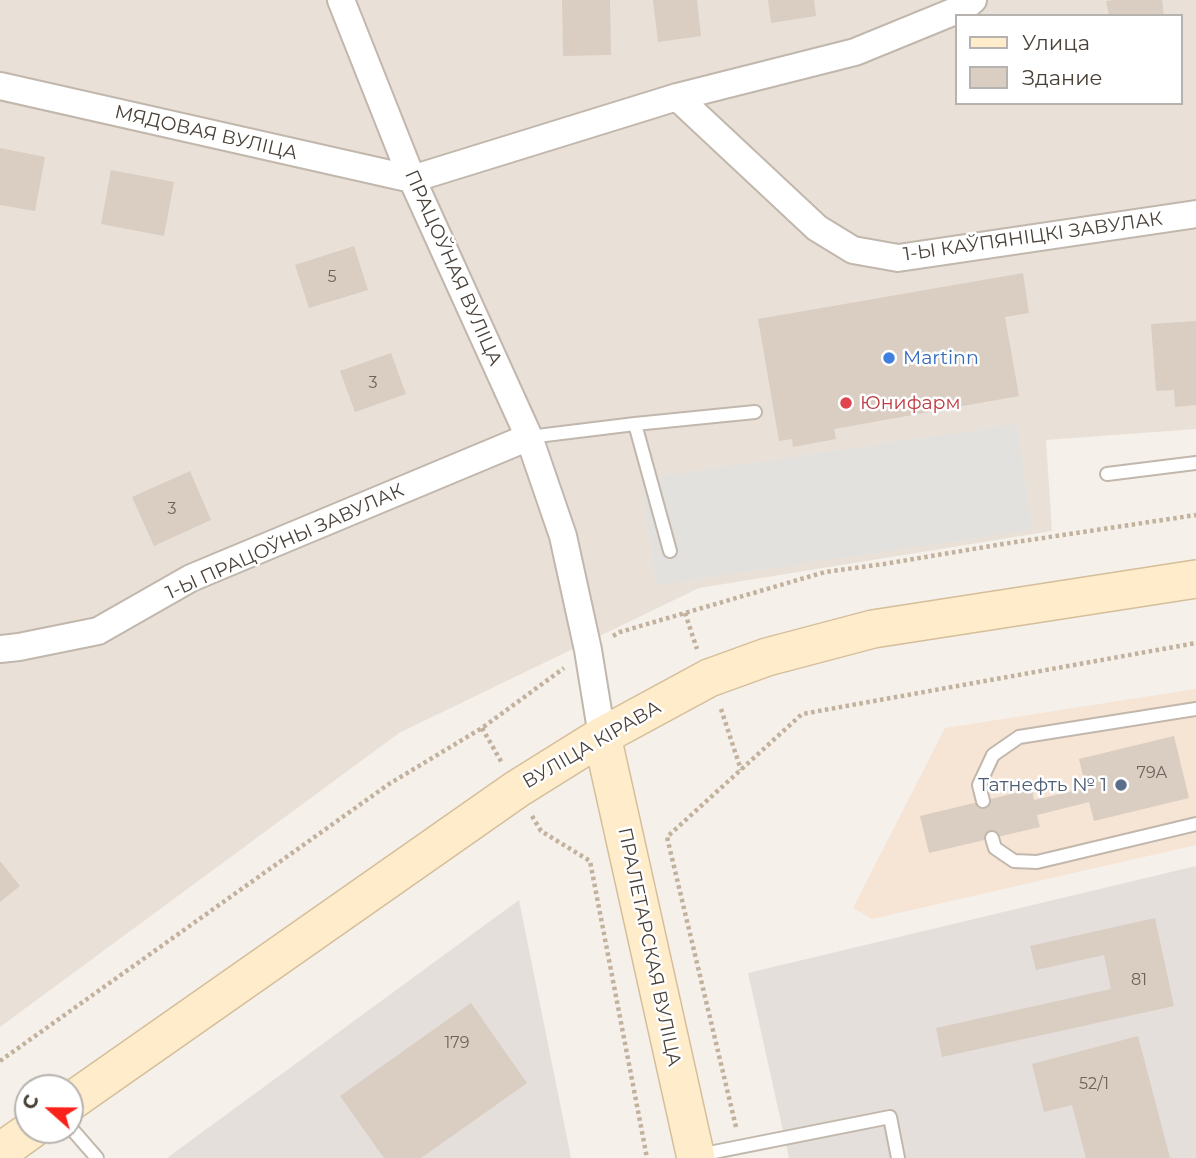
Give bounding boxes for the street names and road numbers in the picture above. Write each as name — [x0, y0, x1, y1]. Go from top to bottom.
street label: МЯДОВАЯ ВУЛІЦА — [113, 101, 299, 165]
street label: ПРАЦОЎНАЯ ВУЛІЦА — [400, 167, 506, 369]
street label: 1-Ы КАЎПЯНІЦКІ ЗАВУЛАК — [902, 208, 1164, 266]
street label: 1-Ы ПРАЦОЎНЫ ЗАВУЛАК — [162, 479, 408, 605]
street label: ВУЛІЦА КІРАВА — [519, 696, 665, 794]
street label: ПРАЛЕТАРСКАЯ ВУЛІЦА — [612, 825, 686, 1069]

